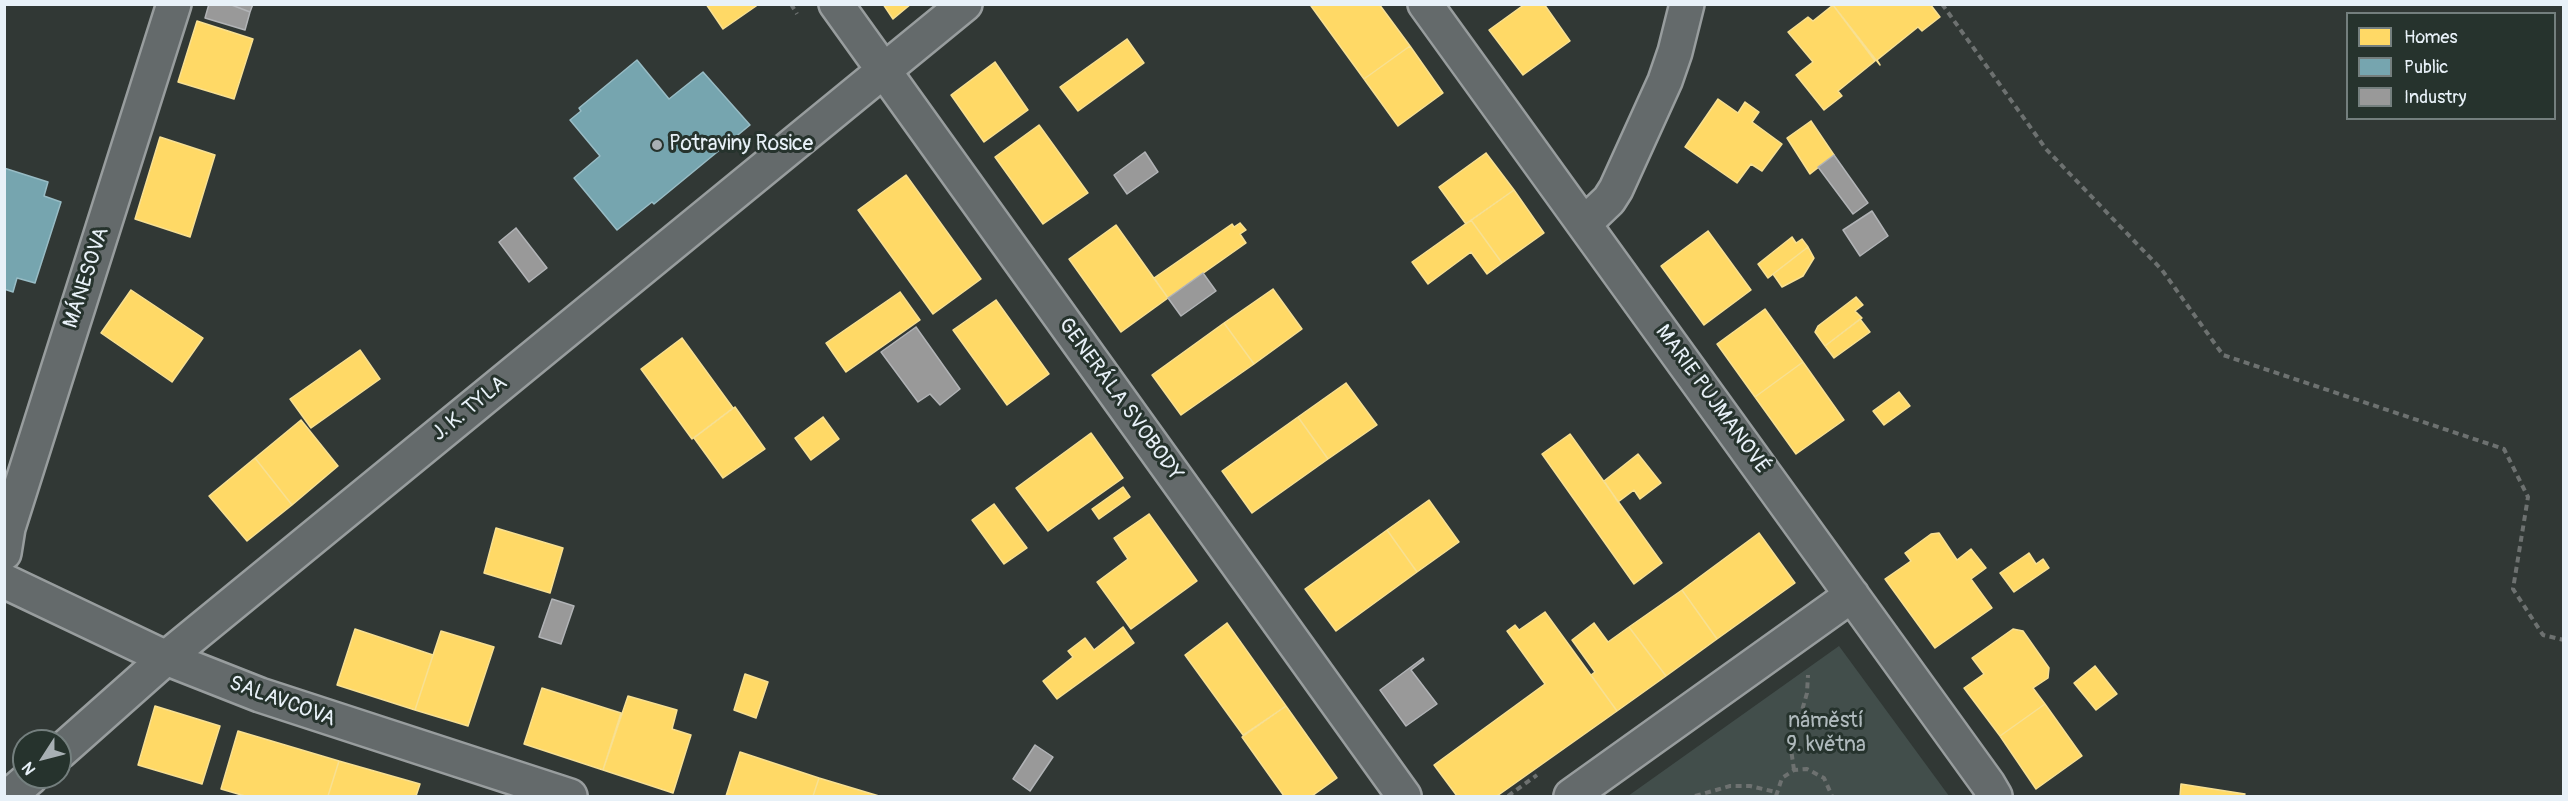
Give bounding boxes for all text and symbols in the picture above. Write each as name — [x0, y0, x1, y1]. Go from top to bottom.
legend — [2346, 12, 2556, 120]
text: Homes — [2404, 26, 2457, 49]
text: Public — [2404, 56, 2448, 79]
text: Industry — [2404, 86, 2467, 109]
place label: Potraviny Rosice — [669, 132, 813, 158]
marker: Potraviny Rosice — [650, 138, 664, 152]
street label: MÁNESOVA — [59, 224, 115, 332]
street label: GENERÁLA SVOBODY — [1052, 314, 1188, 486]
street label: MARIE PUJMANOVÉ — [1649, 320, 1775, 480]
street label: J. K. TYLA — [427, 371, 513, 447]
street label: SALAVCOVA — [225, 671, 339, 733]
park label: náměstí 9. května — [1786, 709, 1866, 759]
north arrow — [12, 729, 72, 789]
text: N — [18, 758, 40, 779]

